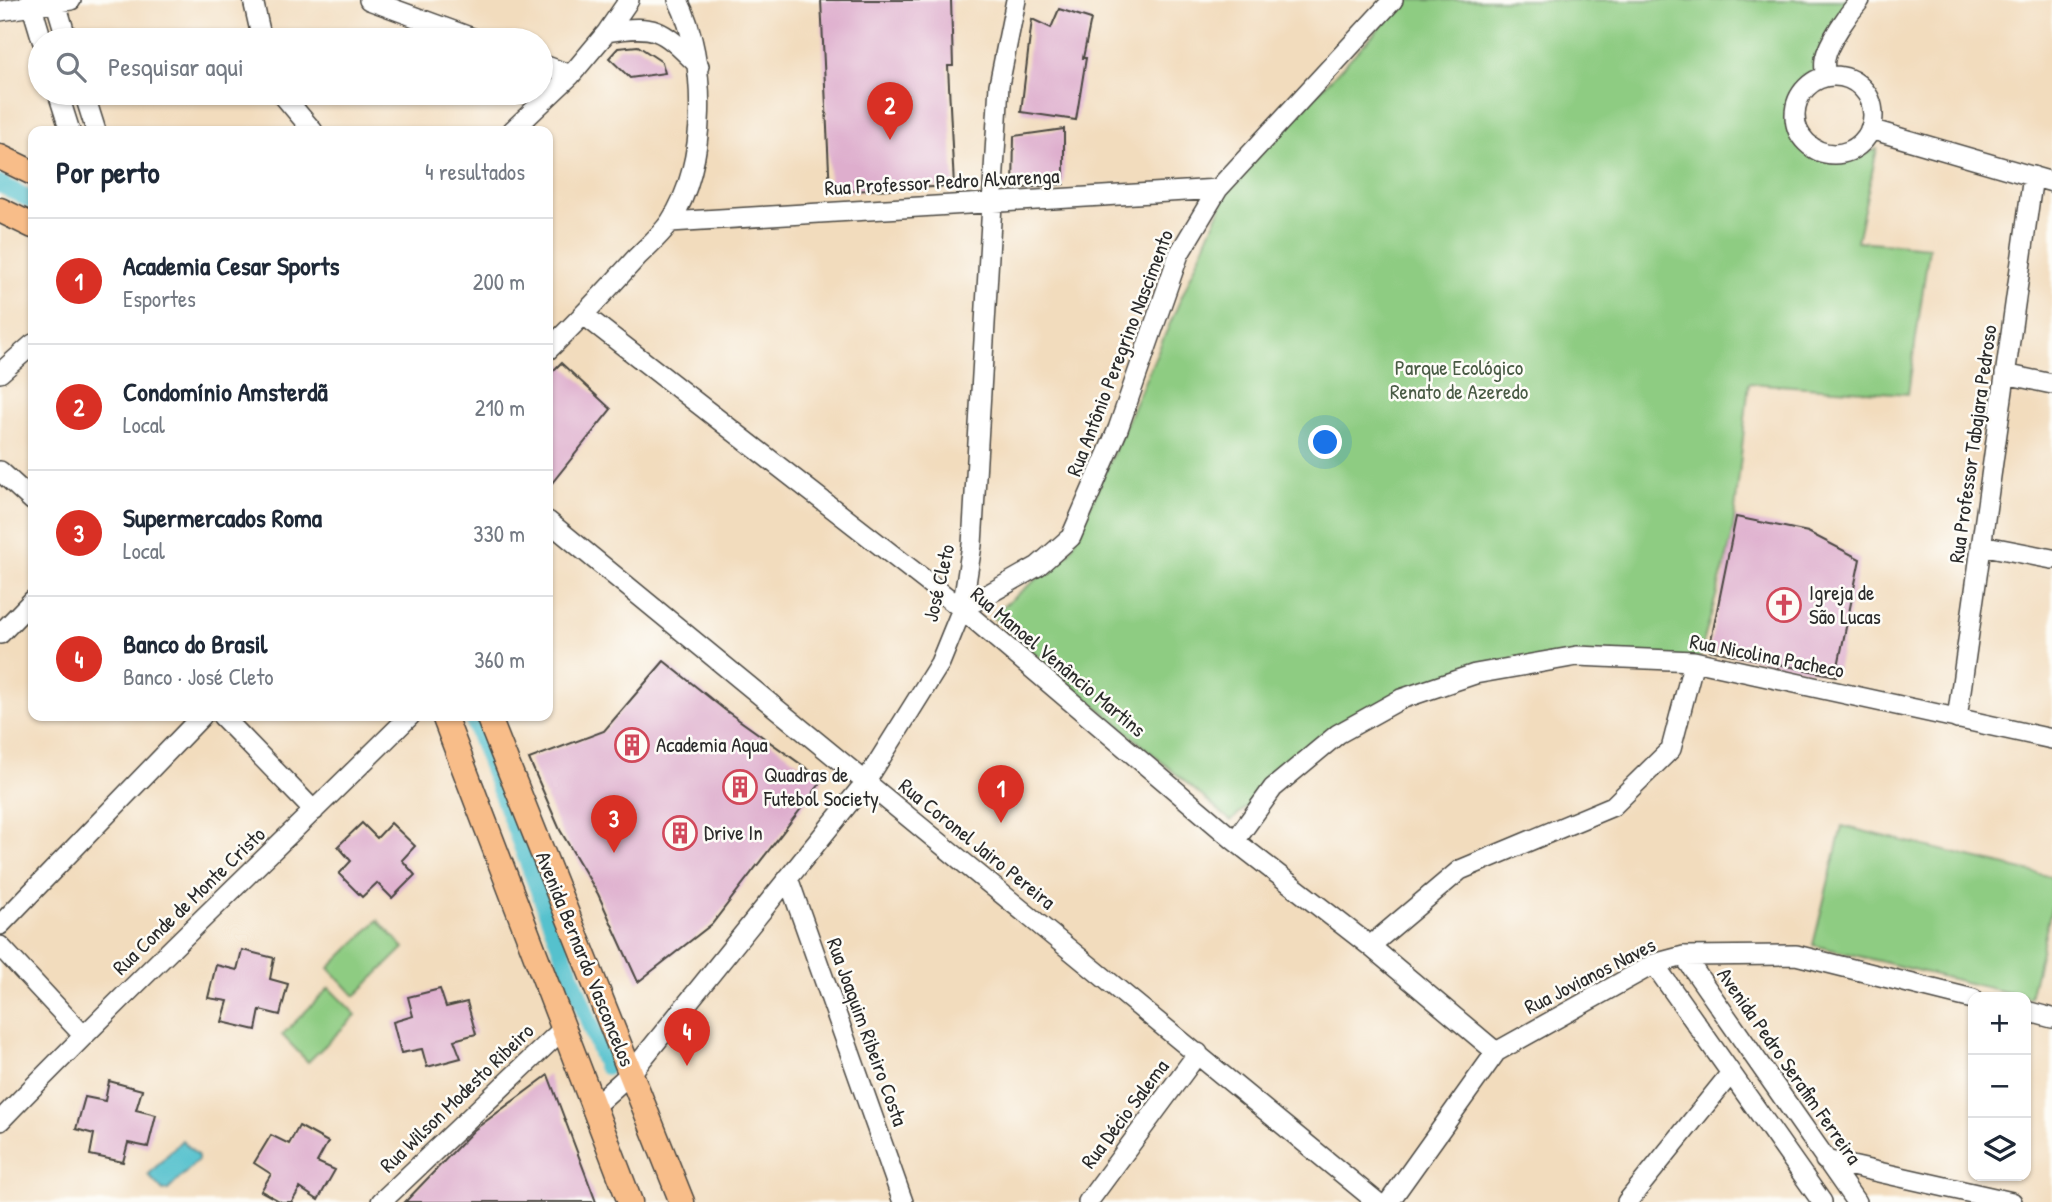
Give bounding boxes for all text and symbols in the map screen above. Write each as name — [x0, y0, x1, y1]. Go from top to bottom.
search box — [28, 28, 553, 105]
icon: search — [52, 48, 90, 86]
text: Pesquisar aqui — [108, 49, 244, 84]
pin: 2 — [867, 82, 913, 140]
text: Por perto — [56, 152, 160, 192]
text: 4 resultados — [425, 156, 525, 187]
street label: Rua Professor Pedro Alvarenga — [824, 161, 1060, 202]
street label: Rua Antônio Peregrino Nascimento — [1059, 225, 1180, 480]
text: Academia Cesar Sports — [123, 248, 339, 283]
text: 1 — [75, 266, 83, 297]
text: 200 m — [473, 266, 525, 297]
text: Esportes — [123, 283, 196, 314]
street label: Rua Professor Tabajara Pedroso — [1941, 323, 2004, 565]
park label: Parque Ecológico Renato de Azeredo — [1390, 353, 1528, 406]
text: Condomínio Amsterdã — [123, 374, 328, 409]
text: 2 — [74, 392, 84, 423]
text: 210 m — [475, 392, 525, 423]
text: Local — [123, 409, 165, 440]
your location — [1308, 425, 1342, 459]
text: Supermercados Roma — [123, 500, 322, 535]
text: 3 — [74, 518, 84, 549]
text: 330 m — [473, 518, 525, 549]
text: Local — [123, 535, 165, 566]
street label: José Cleto — [916, 541, 961, 624]
place label: Igreja de São Lucas — [1809, 578, 1881, 631]
street label: Rua Manoel Venâncio Martins — [965, 580, 1152, 744]
church icon: Igreja de São Lucas — [1765, 586, 1803, 624]
text: Banco do Brasil — [123, 626, 267, 661]
street label: Rua Nicolina Pacheco — [1687, 626, 1847, 685]
text: 4 — [75, 644, 83, 675]
text: 360 m — [474, 644, 525, 675]
text: Banco · José Cleto — [123, 661, 274, 692]
building icon: Academia Aqua — [613, 726, 651, 764]
place label: Academia Aqua — [656, 730, 768, 759]
place label: Quadras de Futebol Society — [763, 760, 879, 813]
pin: 1 — [978, 765, 1024, 823]
building icon: Quadras de Futebol Society — [721, 768, 759, 806]
street label: Rua Coronel Jairo Pereira — [893, 771, 1062, 916]
pin: 3 — [591, 795, 637, 853]
building icon: Drive In — [661, 814, 699, 852]
place label: Drive In — [704, 818, 763, 847]
street label: Rua Conde de Monte Cristo — [106, 820, 271, 981]
street label: Avenida Bernardo Vasconcelos — [529, 847, 642, 1071]
street label: Rua Jovianos Naves — [1519, 930, 1660, 1021]
street label: Rua Joaquim Ribeiro Costa — [820, 934, 915, 1130]
street label: Avenida Pedro Serafim Ferreira — [1710, 962, 1868, 1170]
map controls — [1968, 992, 2031, 1181]
button: + — [1968, 992, 2031, 1055]
pin: 4 — [664, 1008, 710, 1066]
street label: Rua Wilson Modesto Ribeiro — [373, 1016, 540, 1179]
street label: Rua Décio Salema — [1074, 1053, 1175, 1174]
button: − — [1968, 1055, 2031, 1118]
button: layers — [1968, 1118, 2031, 1181]

